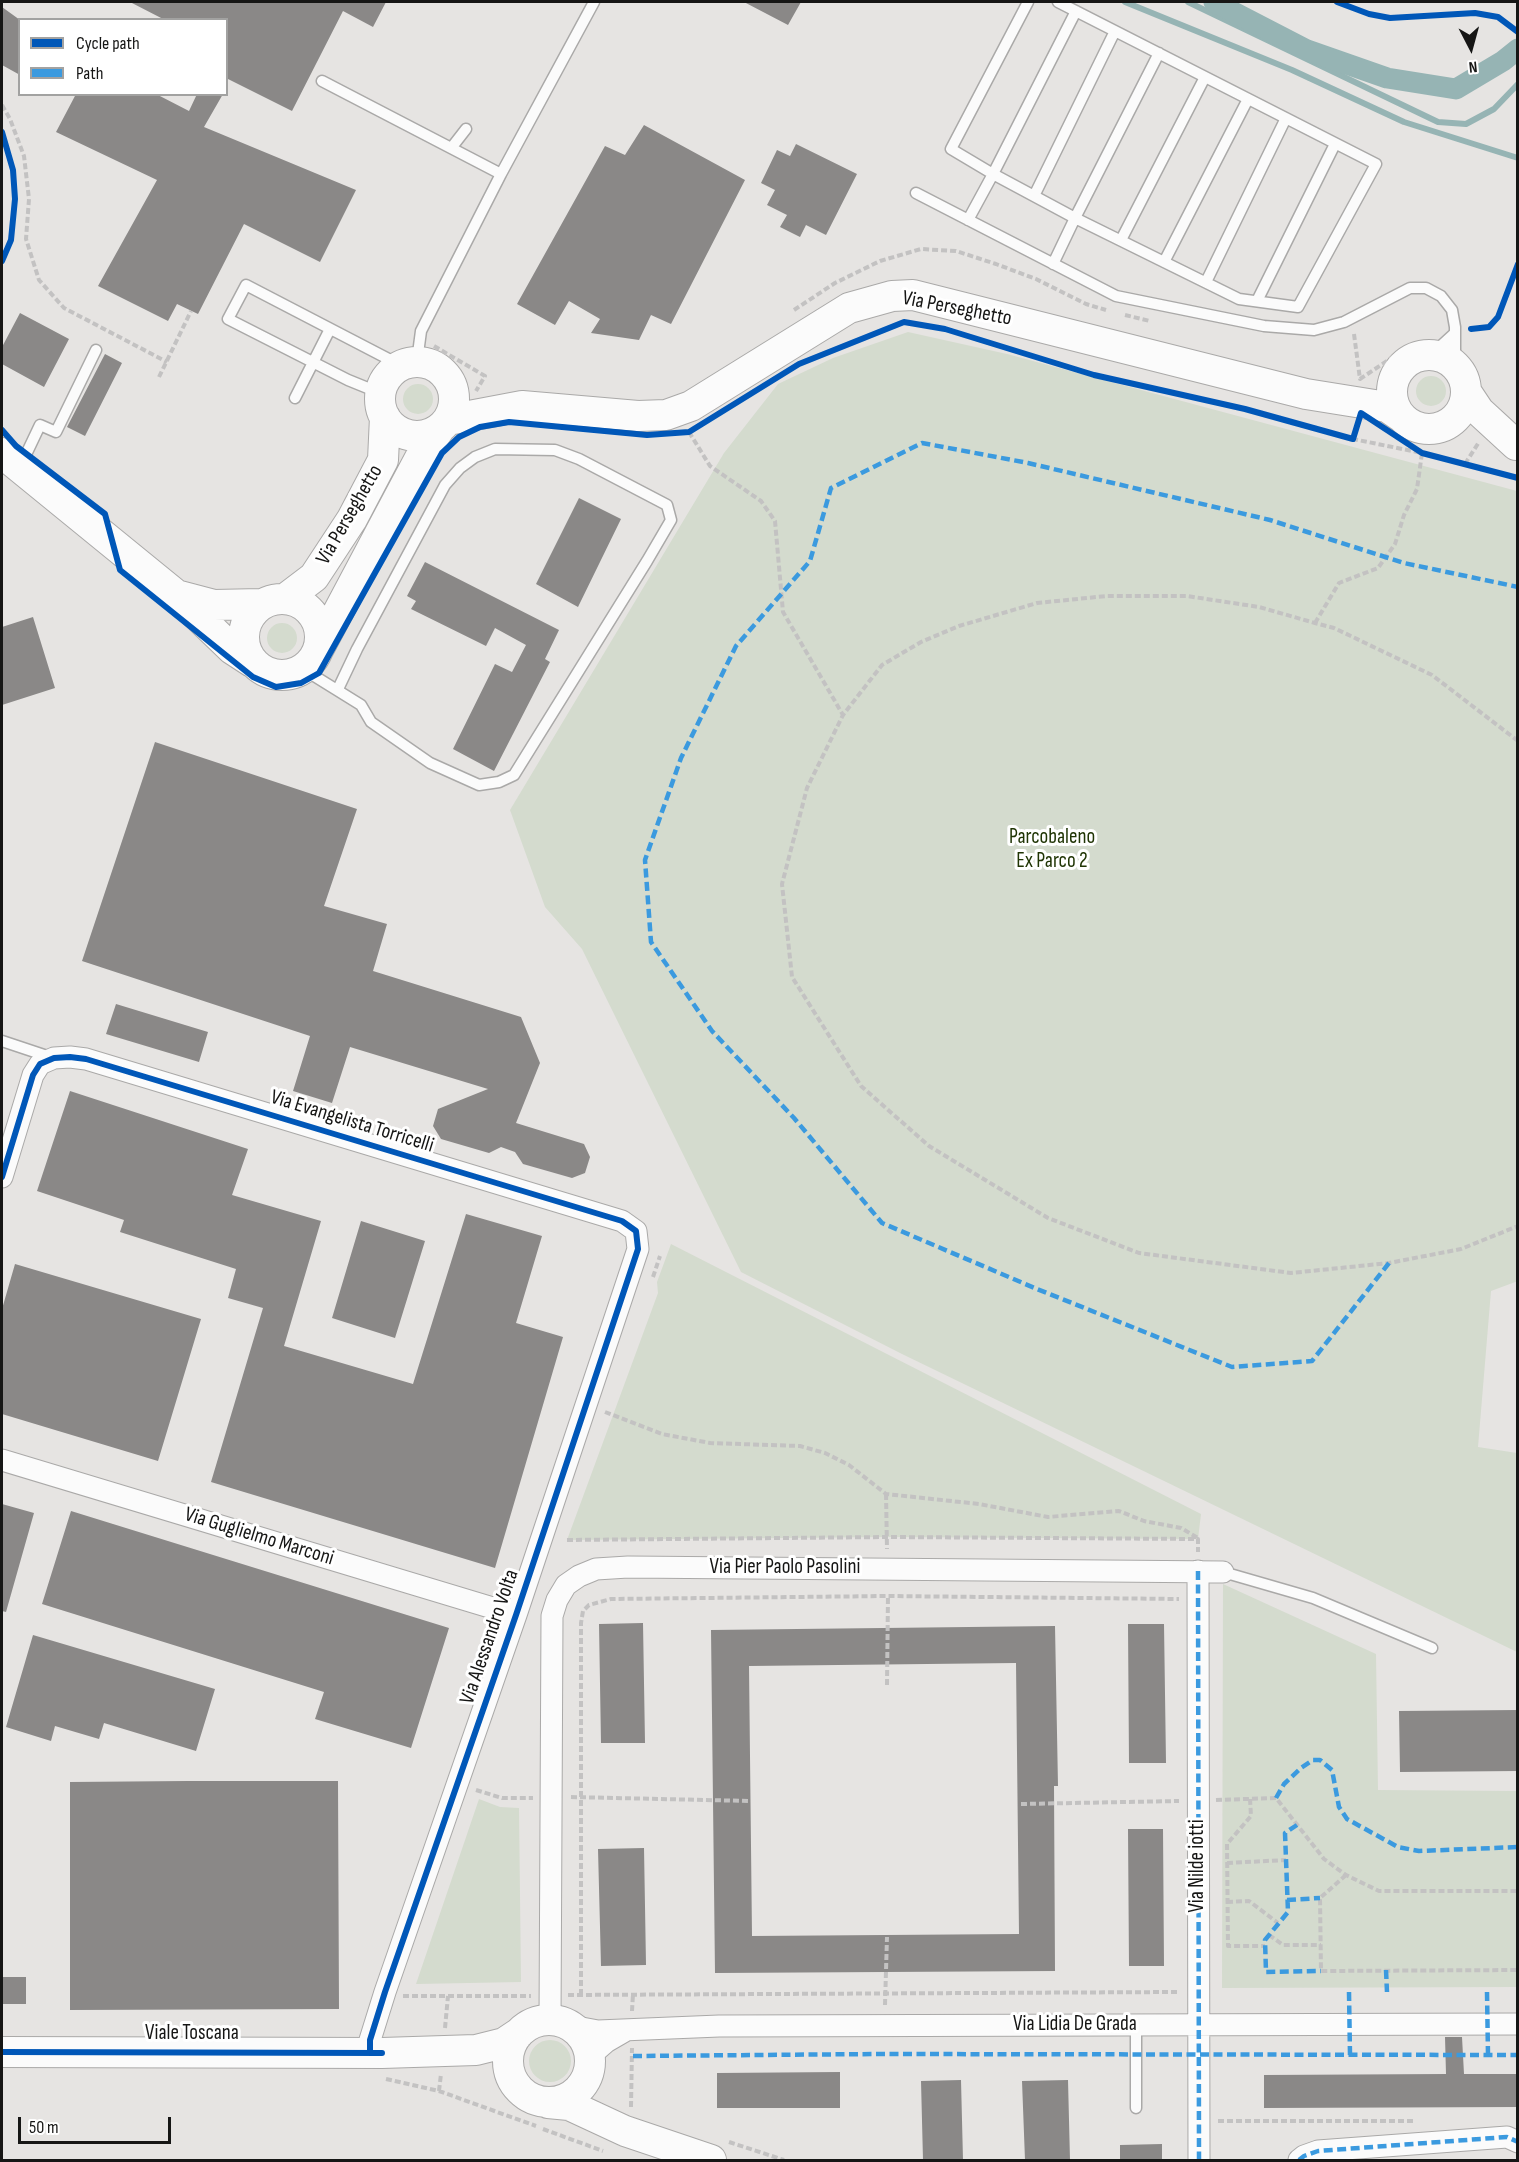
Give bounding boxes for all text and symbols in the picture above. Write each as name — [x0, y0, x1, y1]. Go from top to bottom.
legend — [18, 18, 228, 96]
north arrow — [1441, 18, 1501, 78]
text: Cycle path — [76, 33, 140, 54]
text: N — [1468, 57, 1478, 76]
text: Path — [76, 63, 104, 84]
street label: Via Perseghetto — [900, 286, 1014, 332]
street label: Via Perseghetto — [311, 461, 389, 569]
park label: Parcobaleno Ex Parco 2 — [1009, 825, 1095, 875]
street label: Via Evangelista Torricelli — [267, 1085, 437, 1159]
street label: Via Guglielmo Marconi — [181, 1502, 337, 1572]
street label: Via Pier Paolo Pasolini — [710, 1555, 860, 1581]
street label: Via Alessandro Volta — [455, 1566, 525, 1708]
street label: Via Nilde iotti — [1185, 1819, 1211, 1913]
street label: Via Lidia De Grada — [1013, 2012, 1137, 2038]
street label: Viale Toscana — [145, 2021, 239, 2047]
scale bar — [21, 2105, 174, 2143]
text: 50 m — [29, 2117, 59, 2138]

